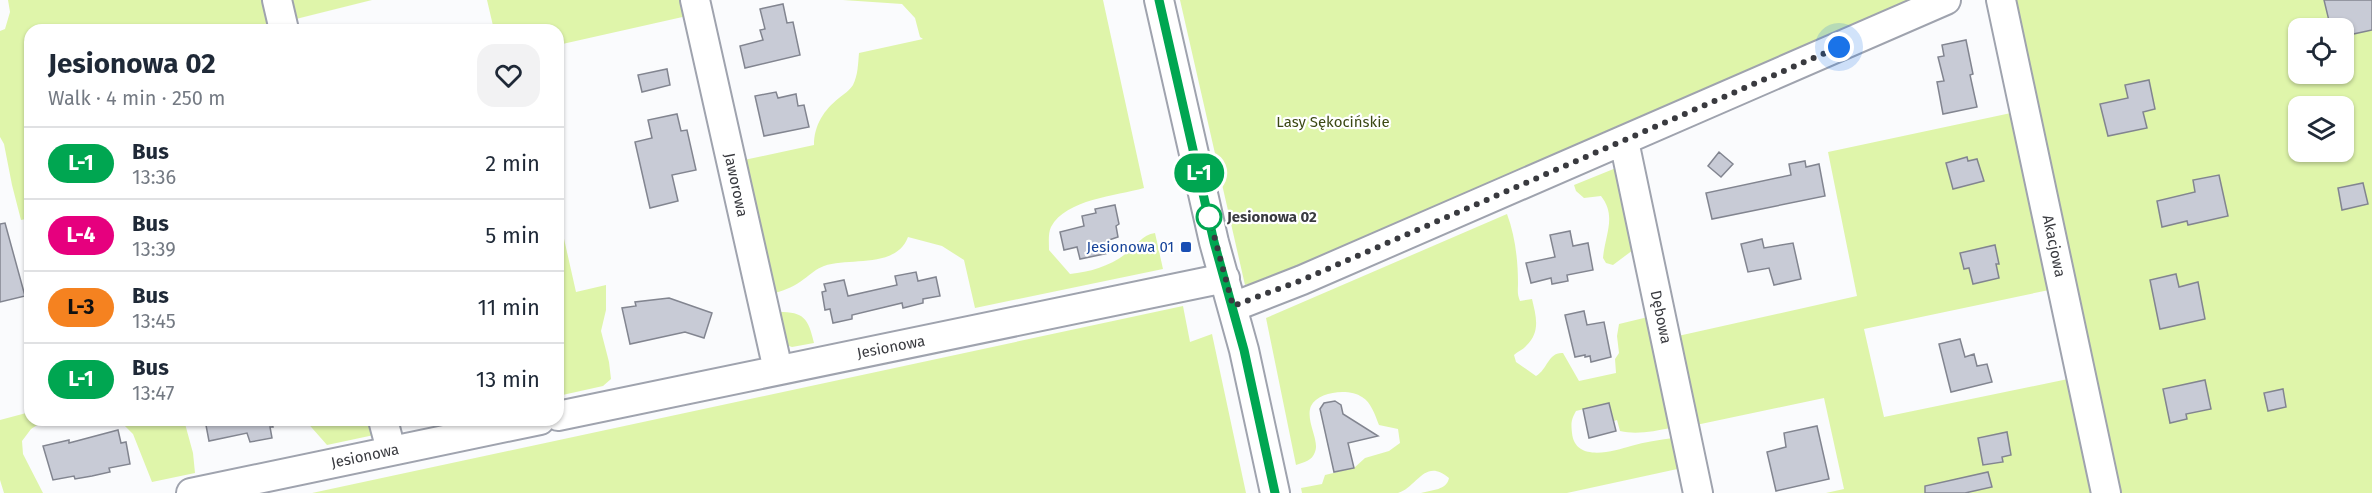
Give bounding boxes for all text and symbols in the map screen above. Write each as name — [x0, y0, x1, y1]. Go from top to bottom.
map controls — [2288, 18, 2354, 162]
button: locate — [2288, 18, 2354, 84]
your location — [1824, 32, 1854, 62]
button: heart — [477, 44, 540, 107]
text: Jesionowa 02 — [48, 47, 216, 80]
text: Walk · 4 min · 250 m — [48, 86, 225, 110]
button: layers — [2288, 96, 2354, 162]
park label: Lasy Sękocińskie — [1276, 113, 1390, 131]
text: Bus — [132, 138, 169, 165]
text: L-1 — [68, 150, 94, 176]
text: 2 min — [485, 150, 540, 177]
street label: Jaworowa — [720, 151, 752, 219]
line badge: L-1 — [1164, 154, 1234, 192]
text: L-1 — [1186, 160, 1212, 186]
text: 13:36 — [132, 165, 176, 189]
marker: Jesionowa 02 — [1196, 204, 1222, 230]
place label: Jesionowa 02 — [1226, 208, 1317, 226]
text: Bus — [132, 210, 169, 237]
street label: Akacjowa — [2039, 213, 2069, 279]
text: L-4 — [67, 222, 95, 248]
text: 5 min — [485, 222, 540, 249]
text: 13:39 — [132, 237, 176, 261]
place label: Jesionowa 01 — [1087, 238, 1174, 256]
marker: Jesionowa 01 — [1179, 240, 1193, 254]
text: Bus — [132, 282, 169, 309]
street label: Dębowa — [1647, 289, 1675, 345]
text: L-3 — [68, 294, 94, 320]
text: 11 min — [477, 294, 540, 321]
text: 13:45 — [132, 309, 176, 333]
street label: Jesionowa — [855, 332, 927, 362]
text: Bus — [132, 354, 169, 381]
text: L-1 — [68, 366, 94, 392]
text: 13 min — [476, 366, 540, 393]
text: 13:47 — [132, 381, 174, 405]
street label: Jesionowa — [329, 440, 401, 472]

